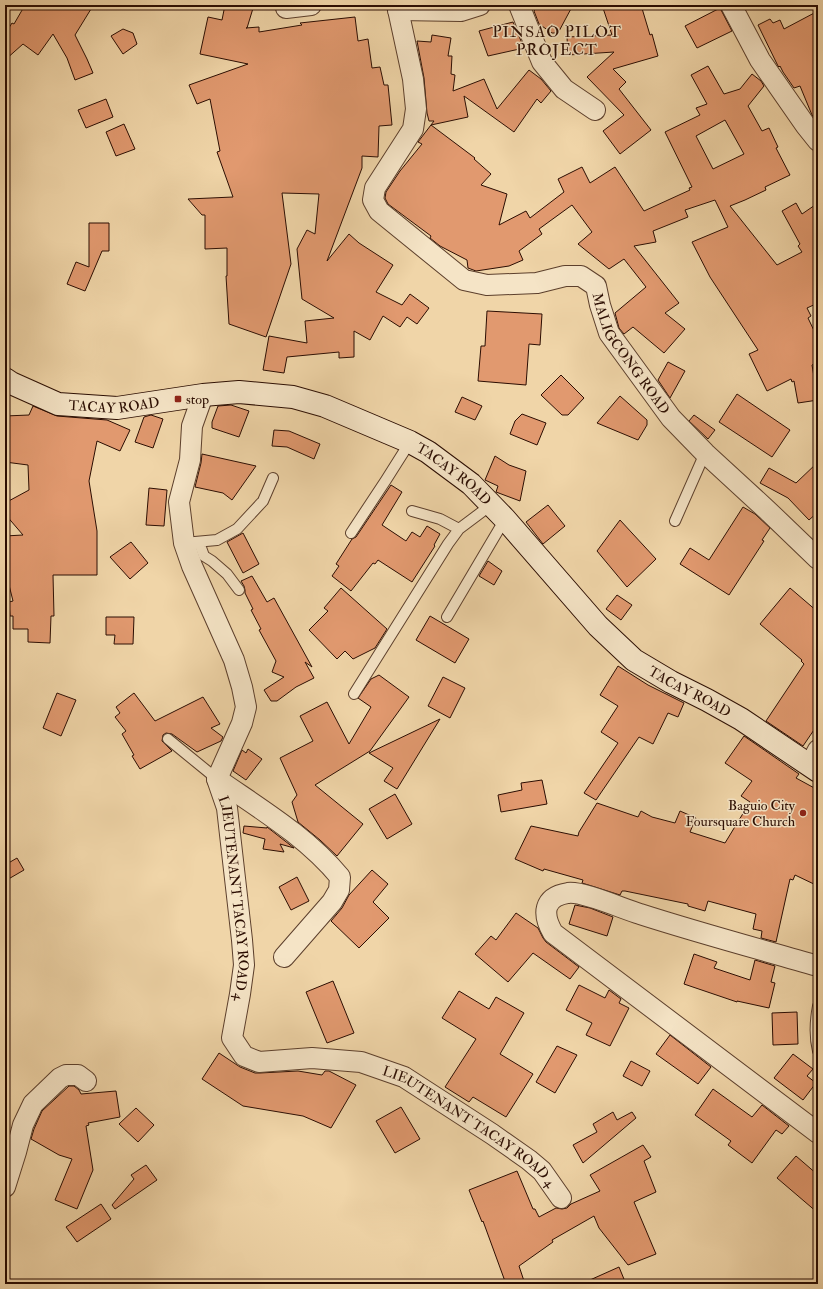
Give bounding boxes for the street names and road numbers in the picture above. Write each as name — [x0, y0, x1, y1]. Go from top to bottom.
street label: MALIGCONG ROAD — [589, 291, 673, 418]
street label: TACAY ROAD — [68, 394, 161, 417]
street label: TACAY ROAD — [413, 439, 495, 509]
street label: TACAY ROAD — [645, 663, 734, 721]
street label: LIEUTENANT TACAY ROAD 4 — [214, 794, 253, 1004]
street label: LIEUTENANT TACAY ROAD 4 — [380, 1062, 560, 1192]

